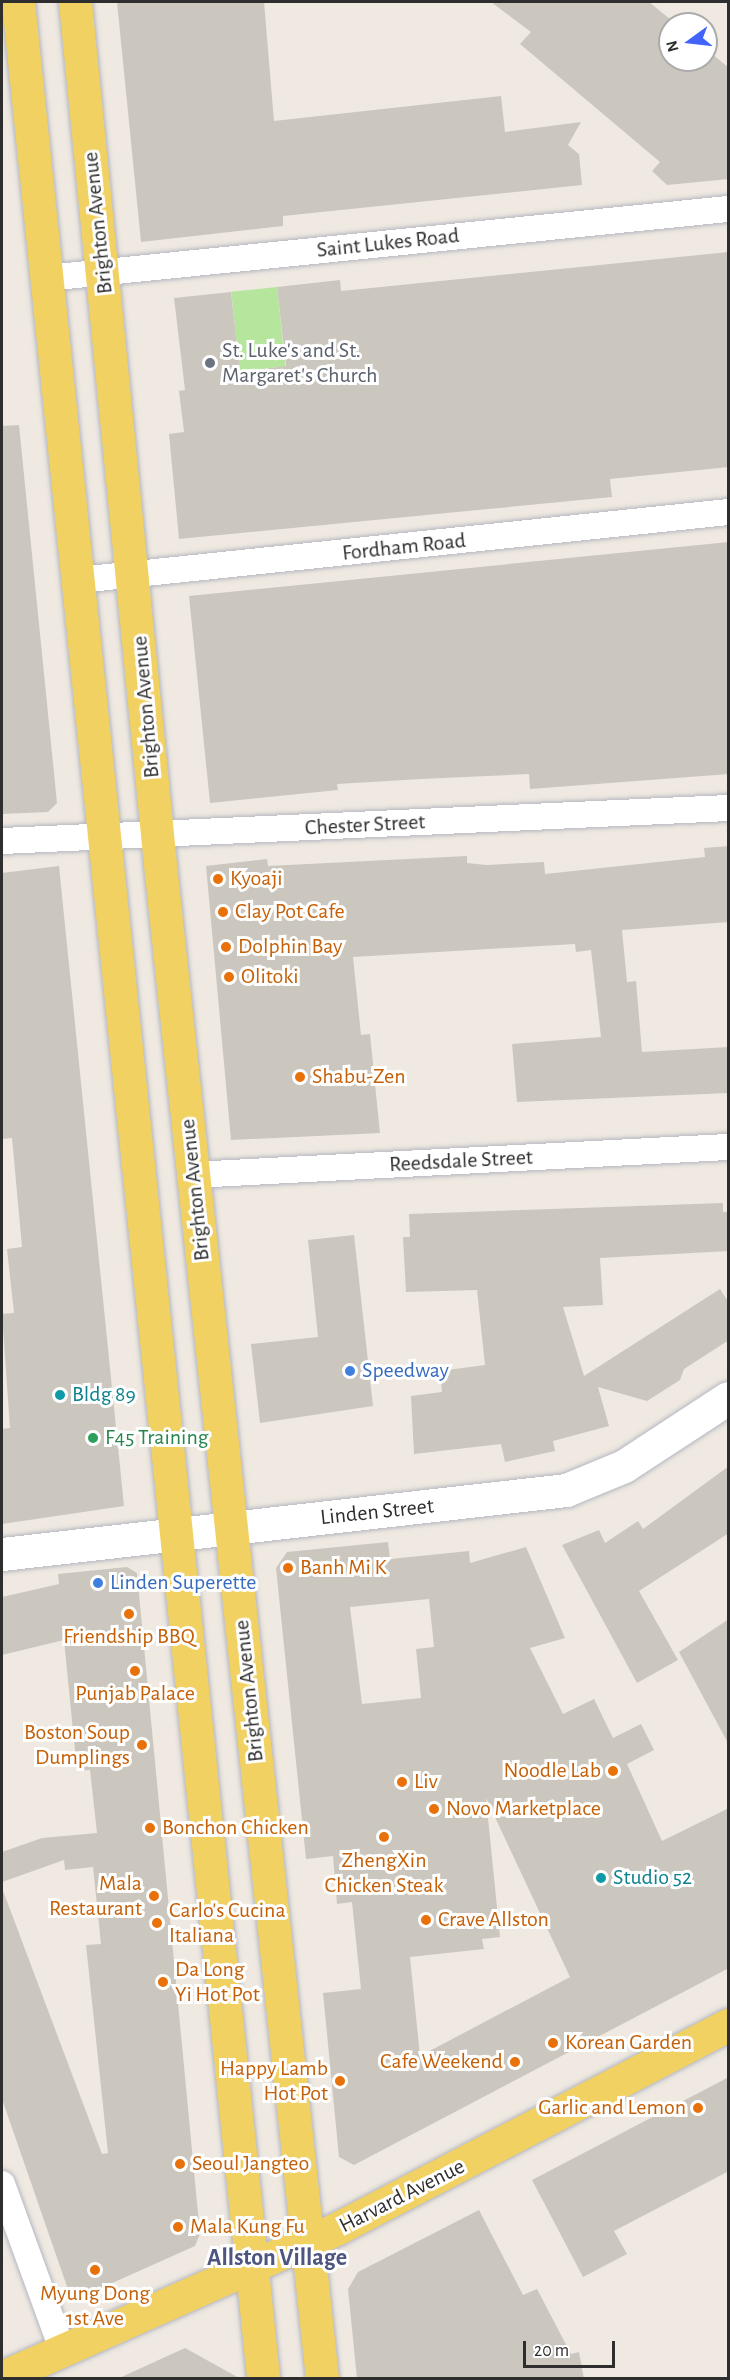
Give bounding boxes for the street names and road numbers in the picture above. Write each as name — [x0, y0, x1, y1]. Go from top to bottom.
street label: Brighton Avenue — [77, 151, 119, 295]
street label: Saint Lukes Road — [315, 222, 461, 264]
street label: Fordham Road — [341, 527, 467, 567]
street label: Brighton Avenue — [127, 635, 165, 779]
street label: Chester Street — [304, 809, 426, 841]
street label: Brighton Avenue — [174, 1118, 216, 1262]
street label: Reedsdale Street — [389, 1144, 533, 1178]
street label: Linden Street — [319, 1493, 435, 1531]
street label: Brighton Avenue — [228, 1619, 270, 1763]
street label: Harvard Avenue — [335, 2153, 469, 2239]

